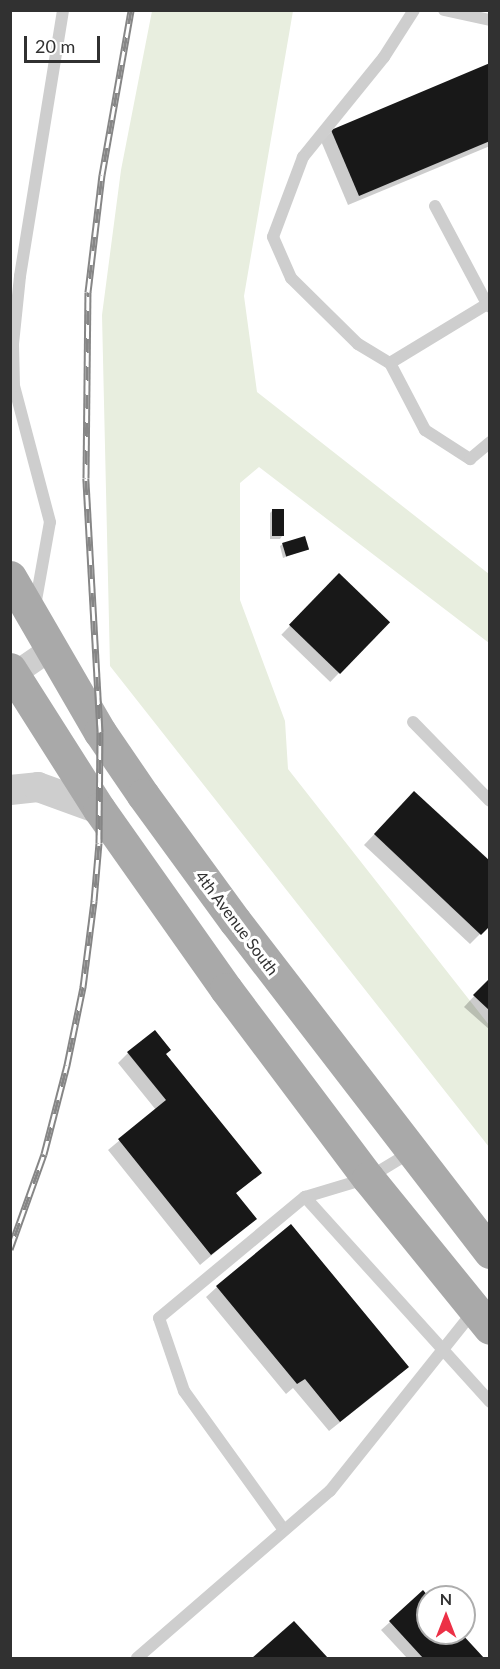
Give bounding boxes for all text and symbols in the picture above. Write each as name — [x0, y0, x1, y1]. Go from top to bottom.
scale bar — [27, 24, 104, 62]
text: 20 m — [35, 35, 75, 57]
street label: 4th Avenue South — [191, 867, 283, 979]
north arrow — [416, 1585, 476, 1645]
text: N — [440, 1589, 452, 1608]

